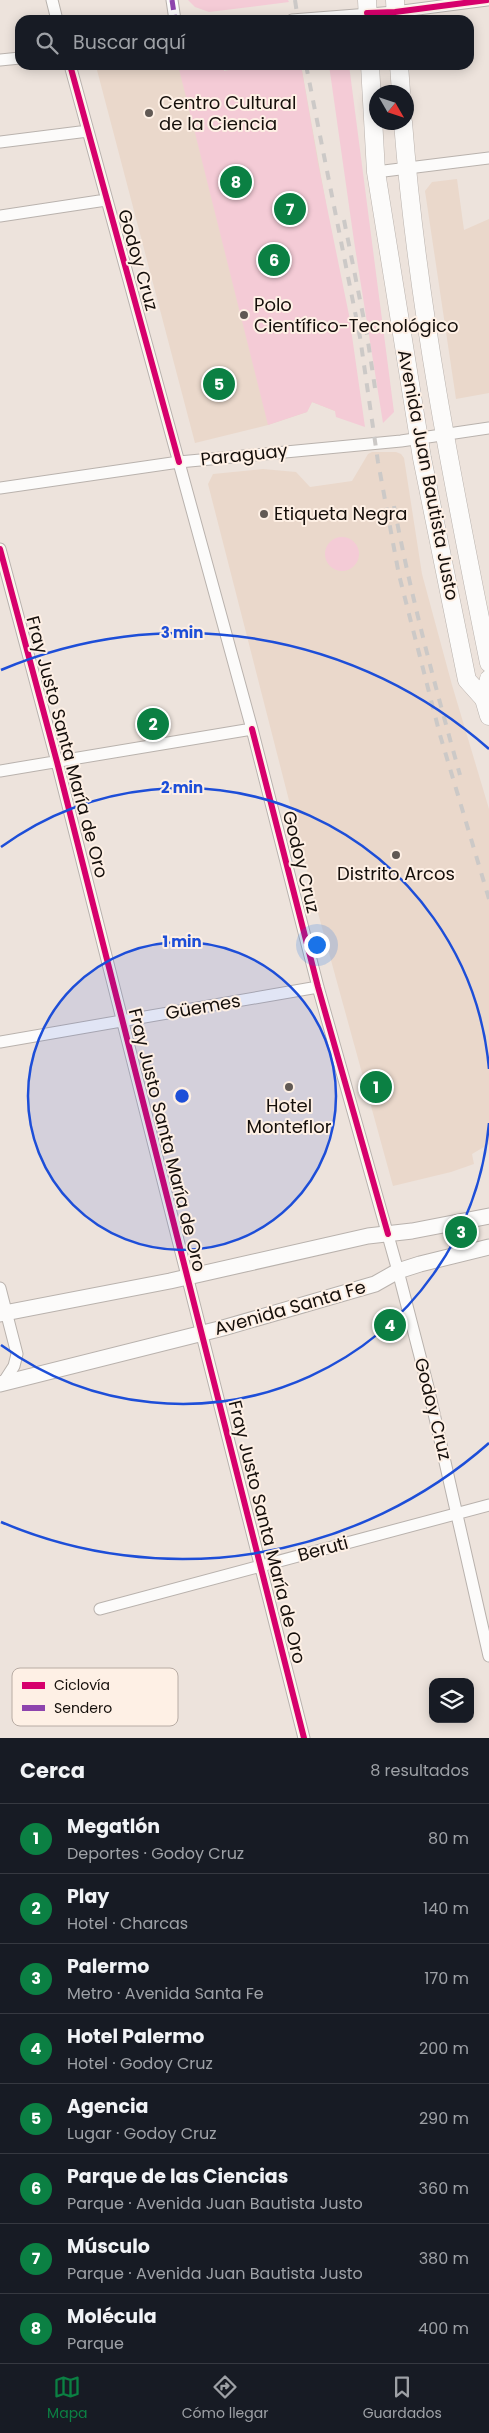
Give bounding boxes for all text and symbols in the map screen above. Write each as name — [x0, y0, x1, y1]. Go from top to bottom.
search box — [15, 15, 474, 70]
icon: search — [33, 29, 61, 57]
text: Buscar aquí — [73, 29, 186, 56]
north arrow — [369, 85, 414, 130]
place label: Centro Cultural de la Ciencia — [159, 90, 296, 136]
marker: Centro Cultural de la Ciencia — [143, 107, 155, 119]
pin: 8 — [220, 163, 252, 201]
pin: 7 — [274, 190, 306, 228]
street label: Godoy Cruz — [112, 206, 165, 314]
pin: 6 — [258, 241, 290, 279]
place label: Polo Científico-Tecnológico — [254, 292, 459, 338]
marker: Polo Científico-Tecnológico — [238, 309, 250, 321]
street label: Avenida Juan Bautista Justo — [392, 347, 465, 603]
pin: 5 — [203, 365, 235, 403]
street label: Paraguay — [199, 437, 289, 472]
place label: Etiqueta Negra — [274, 501, 407, 526]
marker: Etiqueta Negra — [258, 508, 270, 520]
street label: Fray Justo Santa María de Oro — [20, 613, 115, 881]
text: 3 min — [161, 622, 203, 643]
pin: 2 — [137, 705, 169, 743]
text: 2 min — [161, 777, 203, 798]
street label: Godoy Cruz — [277, 808, 326, 916]
marker: Distrito Arcos — [390, 849, 402, 861]
place label: Distrito Arcos — [337, 861, 455, 886]
text: 1 min — [162, 931, 202, 952]
your location — [304, 932, 330, 958]
street label: Güemes — [163, 988, 242, 1025]
street label: Fray Justo Santa María de Oro — [123, 1006, 212, 1274]
pin: 1 — [360, 1068, 392, 1106]
marker: Hotel Monteflor — [283, 1081, 295, 1093]
centre of rings — [173, 1087, 191, 1105]
place label: Hotel Monteflor — [247, 1093, 332, 1139]
pin: 3 — [445, 1213, 477, 1251]
street label: Avenida Santa Fe — [211, 1274, 369, 1341]
pin: 4 — [374, 1306, 406, 1344]
street label: Godoy Cruz — [409, 1355, 458, 1463]
street label: Fray Justo Santa María de Oro — [223, 1398, 312, 1666]
street label: Beruti — [295, 1530, 351, 1567]
legend — [12, 1668, 178, 1726]
text: Ciclovía — [54, 1675, 110, 1695]
map controls — [429, 1678, 474, 1723]
button: layers — [429, 1678, 474, 1723]
text: Sendero — [54, 1698, 112, 1718]
text: Cerca — [20, 1756, 85, 1785]
text: 8 resultados — [370, 1759, 469, 1782]
text: Megatlón — [67, 1813, 160, 1840]
text: 1 — [33, 1827, 39, 1850]
text: 80 m — [428, 1827, 469, 1850]
text: Deportes · Godoy Cruz — [67, 1842, 244, 1865]
text: Play — [67, 1883, 109, 1910]
text: 2 — [31, 1897, 41, 1920]
text: 140 m — [423, 1897, 469, 1920]
text: Hotel · Charcas — [67, 1912, 188, 1935]
text: Palermo — [67, 1953, 149, 1980]
text: 3 — [31, 1967, 41, 1990]
text: 170 m — [424, 1967, 469, 1990]
text: Metro · Avenida Santa Fe — [67, 1982, 264, 2005]
text: Hotel Palermo — [67, 2023, 204, 2050]
text: 4 — [31, 2037, 41, 2060]
text: 200 m — [419, 2037, 469, 2060]
text: Hotel · Godoy Cruz — [67, 2052, 213, 2075]
text: Agencia — [67, 2093, 148, 2120]
text: 5 — [31, 2107, 41, 2130]
text: 290 m — [419, 2107, 469, 2130]
text: Lugar · Godoy Cruz — [67, 2122, 217, 2145]
text: Parque de las Ciencias — [67, 2163, 288, 2190]
text: 6 — [31, 2177, 41, 2200]
text: 360 m — [419, 2177, 469, 2200]
text: Parque · Avenida Juan Bautista Justo — [67, 2192, 363, 2215]
text: Músculo — [67, 2233, 150, 2260]
text: 7 — [32, 2247, 40, 2270]
text: 380 m — [419, 2247, 469, 2270]
text: Parque · Avenida Juan Bautista Justo — [67, 2262, 363, 2285]
text: Molécula — [67, 2303, 157, 2330]
text: 8 — [31, 2317, 41, 2340]
text: 400 m — [418, 2317, 469, 2340]
text: Parque — [67, 2332, 124, 2355]
tab: Mapa — [47, 2373, 88, 2424]
tab: Cómo llegar — [182, 2373, 268, 2424]
tab: Guardados — [363, 2373, 442, 2424]

